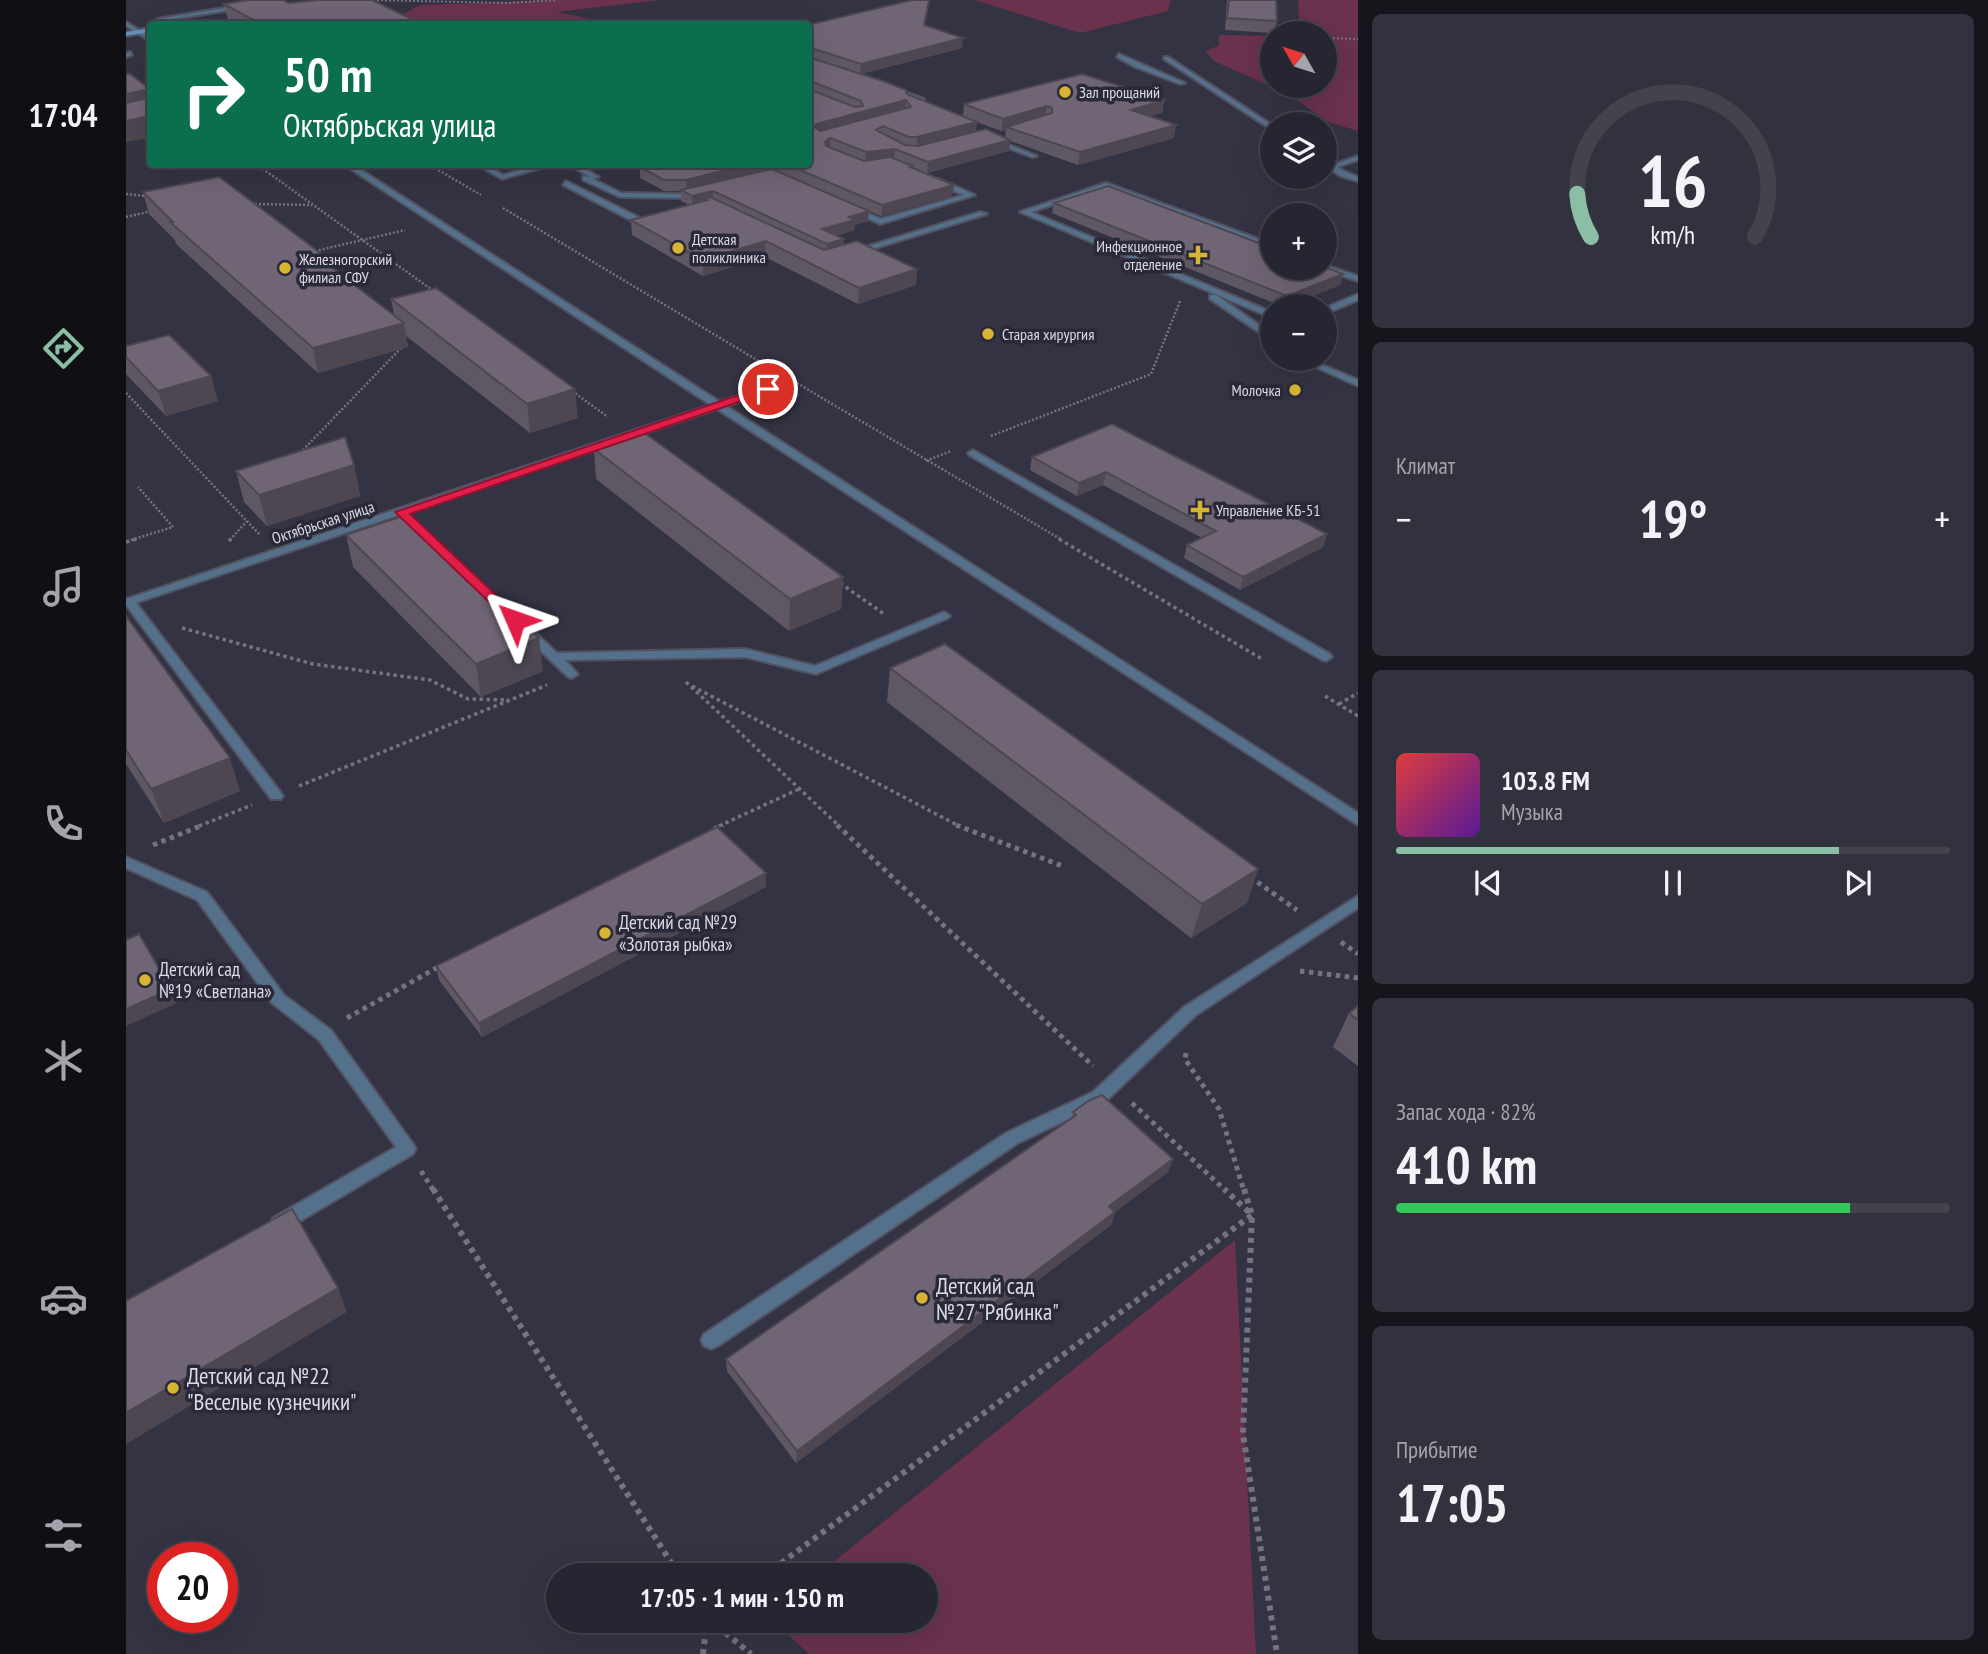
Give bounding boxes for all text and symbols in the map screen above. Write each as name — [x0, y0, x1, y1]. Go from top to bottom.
north arrow — [1260, 21, 1337, 98]
map controls — [1260, 21, 1337, 371]
text: 50 m — [283, 42, 372, 106]
icon: right — [168, 49, 259, 140]
place label: Зал прощаний — [1079, 82, 1160, 102]
marker: Зал прощаний — [1057, 84, 1073, 100]
text: 17:04 — [28, 94, 98, 136]
text: Октябрьская улица — [283, 104, 496, 146]
button: layers — [1260, 112, 1337, 189]
text: 16 — [1638, 133, 1708, 227]
button: + — [1260, 203, 1337, 280]
text: km/h — [1651, 219, 1695, 251]
place label: Детская поликлиника — [692, 229, 766, 267]
place label: Инфекционное отделение — [1096, 236, 1182, 274]
marker: Детская поликлиника — [670, 240, 686, 256]
marker: Инфекционное отделение — [1188, 245, 1208, 265]
place label: Железногорский филиал СФУ — [298, 249, 392, 287]
marker: Железногорский филиал СФУ — [277, 260, 293, 276]
button: − — [1260, 294, 1337, 371]
icon: directions — [39, 324, 88, 373]
place label: Старая хирургия — [1002, 324, 1094, 344]
marker: Старая хирургия — [980, 326, 996, 342]
pin — [738, 359, 798, 419]
icon: arrive — [749, 370, 787, 408]
place label: Молочка — [1232, 380, 1281, 400]
marker: Молочка — [1287, 382, 1303, 398]
text: Климат — [1396, 451, 1455, 480]
text: 19° — [1639, 485, 1707, 552]
text: − — [1396, 494, 1412, 543]
text: + — [1934, 494, 1950, 543]
street label: Октябрьская улица — [269, 496, 377, 548]
marker: Управление КБ-51 — [1190, 500, 1210, 520]
place label: Управление КБ-51 — [1216, 500, 1320, 520]
icon: music — [39, 562, 88, 611]
position arrow — [478, 583, 552, 657]
text: 103.8 FM — [1501, 764, 1590, 797]
text: Музыка — [1501, 797, 1563, 826]
icon: phone — [39, 799, 88, 848]
icon: previous — [1469, 864, 1507, 902]
icon: pause — [1654, 864, 1692, 902]
icon: next — [1839, 864, 1877, 902]
place label: Детский сад №29 «Золотая рыбка» — [619, 910, 737, 956]
marker: Детский сад №29 «Золотая рыбка» — [597, 925, 613, 941]
place label: Детский сад №19 «Светлана» — [159, 957, 272, 1003]
marker: Детский сад №19 «Светлана» — [137, 972, 153, 988]
icon: climate — [39, 1036, 88, 1085]
text: Запас хода · 82% — [1396, 1097, 1536, 1126]
text: 410 km — [1396, 1131, 1537, 1198]
place label: Детский сад №27 "Рябинка" — [936, 1271, 1059, 1326]
icon: car — [39, 1274, 88, 1323]
marker: Детский сад №27 "Рябинка" — [914, 1290, 930, 1306]
place label: Детский сад №22 "Веселые кузнечики" — [187, 1361, 357, 1416]
marker: Детский сад №22 "Веселые кузнечики" — [165, 1380, 181, 1396]
text: Прибытие — [1396, 1435, 1477, 1464]
text: 17:05 — [1396, 1469, 1508, 1536]
icon: filters — [39, 1511, 88, 1560]
speed limit sign: 20 — [147, 1542, 238, 1633]
text: 17:05 · 1 мин · 150 m — [640, 1581, 844, 1614]

